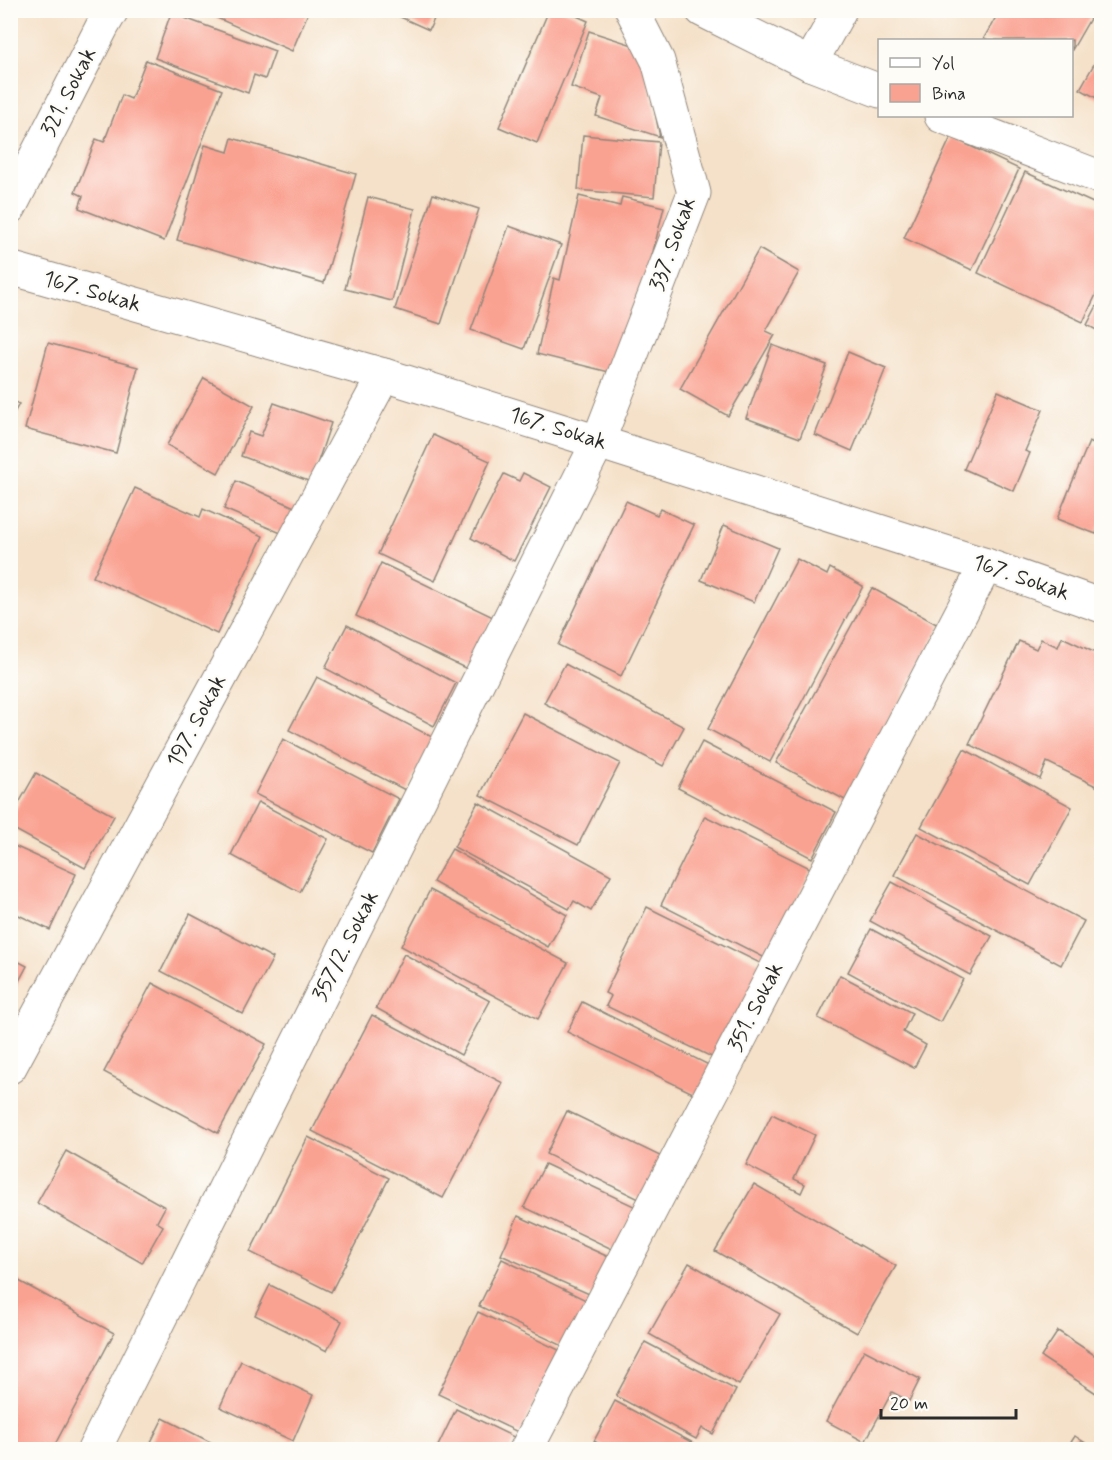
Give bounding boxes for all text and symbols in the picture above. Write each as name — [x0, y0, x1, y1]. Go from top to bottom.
legend — [878, 39, 1073, 117]
street label: 321. Sokak — [35, 43, 103, 141]
text: Yol — [932, 52, 955, 76]
text: Bina — [932, 82, 966, 106]
street label: 337. Sokak — [643, 193, 703, 295]
street label: 167. Sokak — [40, 265, 144, 319]
street label: 167. Sokak — [506, 401, 610, 457]
street label: 167. Sokak — [969, 548, 1073, 608]
street label: 197. Sokak — [161, 670, 233, 772]
street label: 357/2. Sokak — [306, 886, 386, 1006]
street label: 351. Sokak — [722, 958, 790, 1056]
scale bar — [881, 1382, 1016, 1420]
text: 20 m — [890, 1392, 928, 1416]

